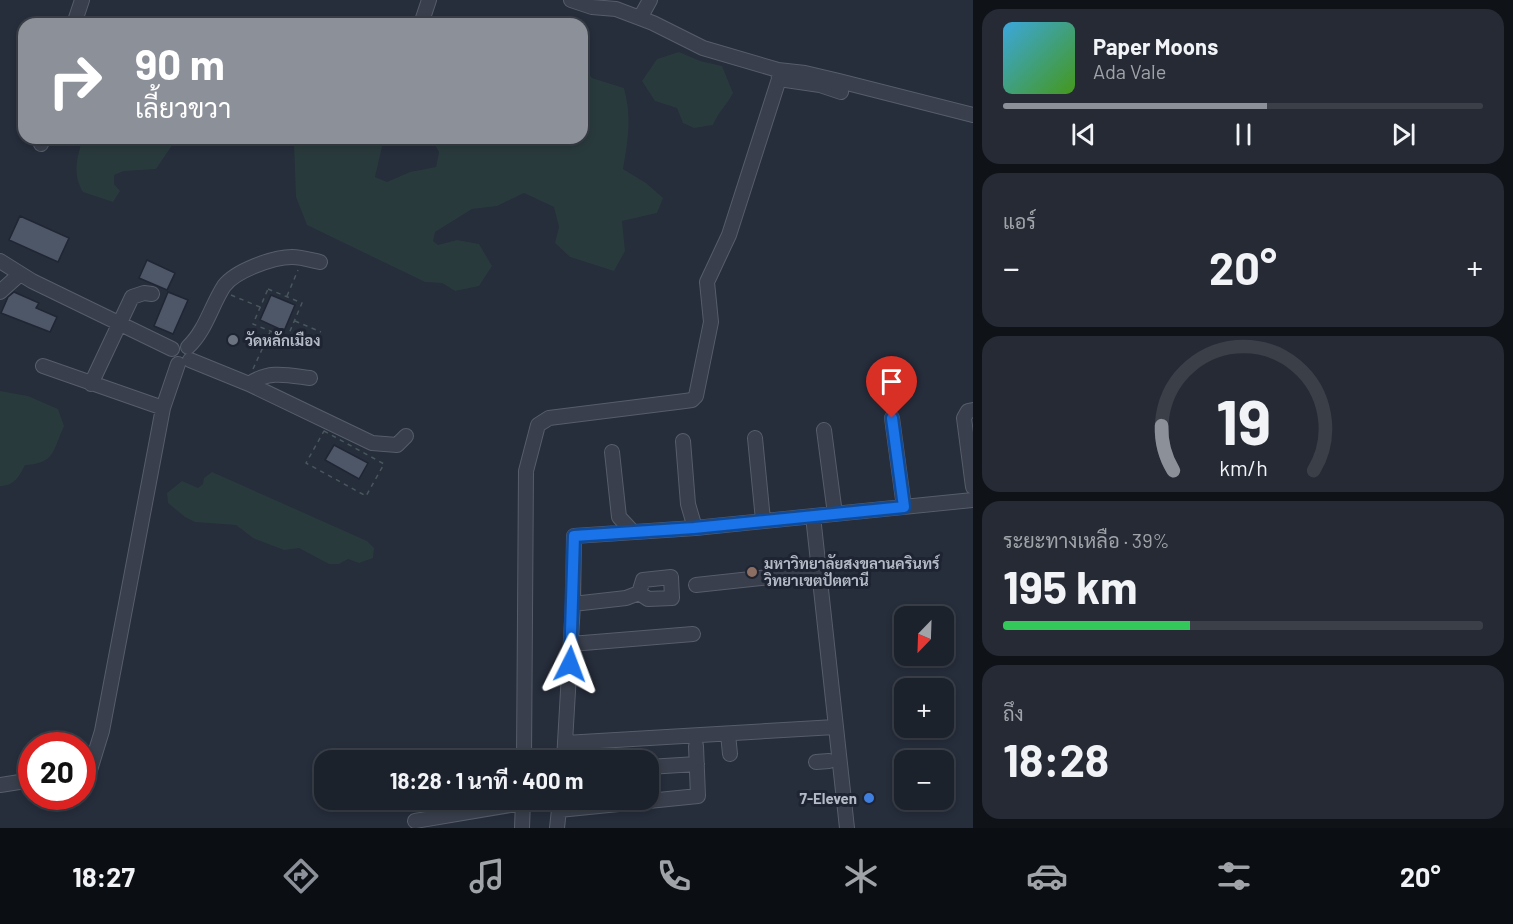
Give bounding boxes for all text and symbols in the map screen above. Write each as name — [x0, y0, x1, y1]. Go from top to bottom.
text: Paper Moons — [1093, 33, 1218, 59]
text: 90 m — [135, 38, 225, 88]
icon: right — [36, 42, 114, 120]
text: Ada Vale — [1093, 59, 1166, 83]
text: เลี้ยวขวา — [135, 91, 231, 123]
icon: previous — [1067, 118, 1100, 151]
icon: pause — [1227, 118, 1260, 151]
icon: next — [1387, 118, 1420, 151]
text: แอร์ — [1003, 209, 1036, 233]
text: 20° — [1209, 240, 1277, 294]
text: − — [1003, 247, 1020, 287]
text: + — [1467, 247, 1483, 287]
place label: วัดหลักเมือง — [245, 331, 320, 349]
marker: วัดหลักเมือง — [226, 333, 240, 347]
pin — [866, 356, 917, 418]
icon: arrive — [875, 365, 908, 398]
text: 19 — [1215, 383, 1271, 457]
text: km/h — [1219, 455, 1267, 480]
text: ระยะทางเหลือ · 39% — [1003, 528, 1170, 552]
place label: มหาวิทยาลัยสงขลานครินทร์ วิทยาเขตปัตตานี — [763, 554, 941, 589]
text: 195 km — [1003, 559, 1138, 613]
marker: มหาวิทยาลัยสงขลานครินทร์ วิทยาเขตปัตตานี — [745, 565, 759, 579]
north arrow — [894, 606, 954, 666]
map controls — [894, 606, 954, 810]
position arrow — [538, 632, 602, 696]
button: + — [894, 678, 954, 738]
text: ถึง — [1003, 701, 1024, 725]
speed limit sign: 20 — [18, 732, 96, 810]
text: 18:28 — [1003, 732, 1109, 786]
button: − — [894, 750, 954, 810]
text: 18:28 · 1 นาที · 400 m — [390, 767, 583, 793]
place label: 7-Eleven — [800, 789, 857, 807]
marker: 7-Eleven — [862, 791, 876, 805]
icon: directions — [280, 855, 322, 897]
icon: music — [466, 855, 508, 897]
icon: phone — [653, 855, 695, 897]
icon: climate — [840, 855, 882, 897]
icon: car — [1026, 855, 1068, 897]
icon: filters — [1213, 855, 1255, 897]
text: 18:27 — [72, 860, 135, 892]
text: 20° — [1400, 860, 1441, 892]

